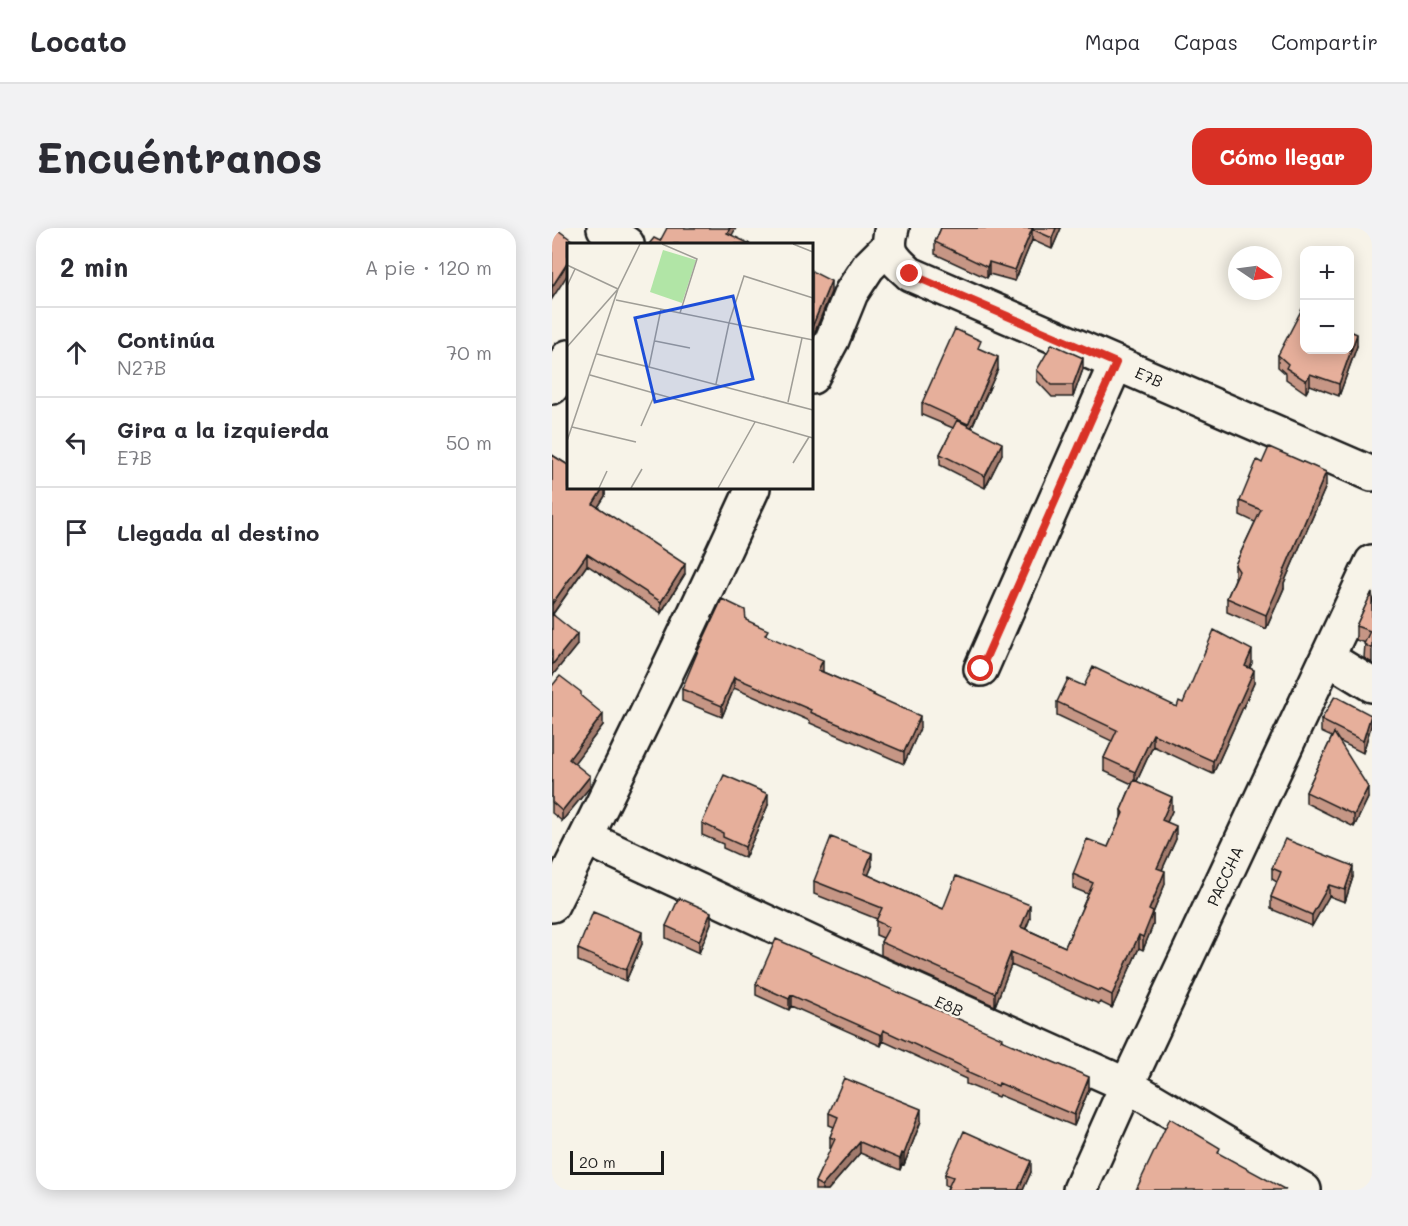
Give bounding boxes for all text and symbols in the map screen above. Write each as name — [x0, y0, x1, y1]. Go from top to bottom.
text: Locato — [30, 23, 127, 59]
text: Mapa — [1085, 28, 1141, 55]
text: Capas — [1174, 28, 1238, 55]
text: Compartir — [1271, 28, 1378, 55]
button: Cómo llegar — [1192, 128, 1372, 185]
text: Encuéntranos — [36, 129, 322, 184]
inset map — [567, 243, 813, 489]
north arrow — [1228, 246, 1282, 300]
map controls — [1300, 246, 1354, 354]
button: + — [1300, 246, 1354, 300]
text: 2 min — [60, 250, 128, 284]
text: A pie · 120 m — [365, 254, 492, 280]
route end — [896, 260, 922, 286]
button: − — [1300, 300, 1354, 354]
text: Continúa — [117, 325, 215, 354]
icon: ahead — [60, 336, 93, 369]
text: 70 m — [446, 339, 492, 365]
text: N27B — [117, 354, 166, 380]
street label: E7B — [1132, 361, 1166, 392]
text: Gira a la izquierda — [117, 415, 329, 444]
icon: left — [60, 426, 93, 459]
text: 50 m — [446, 429, 492, 455]
text: E7B — [117, 444, 152, 470]
icon: arrive — [60, 516, 93, 549]
text: Llegada al destino — [117, 518, 319, 547]
route start — [967, 655, 993, 681]
street label: PACCHA — [1202, 842, 1248, 909]
street label: E8B — [932, 990, 967, 1021]
scale bar — [570, 1148, 664, 1176]
text: 20 m — [579, 1151, 616, 1172]

